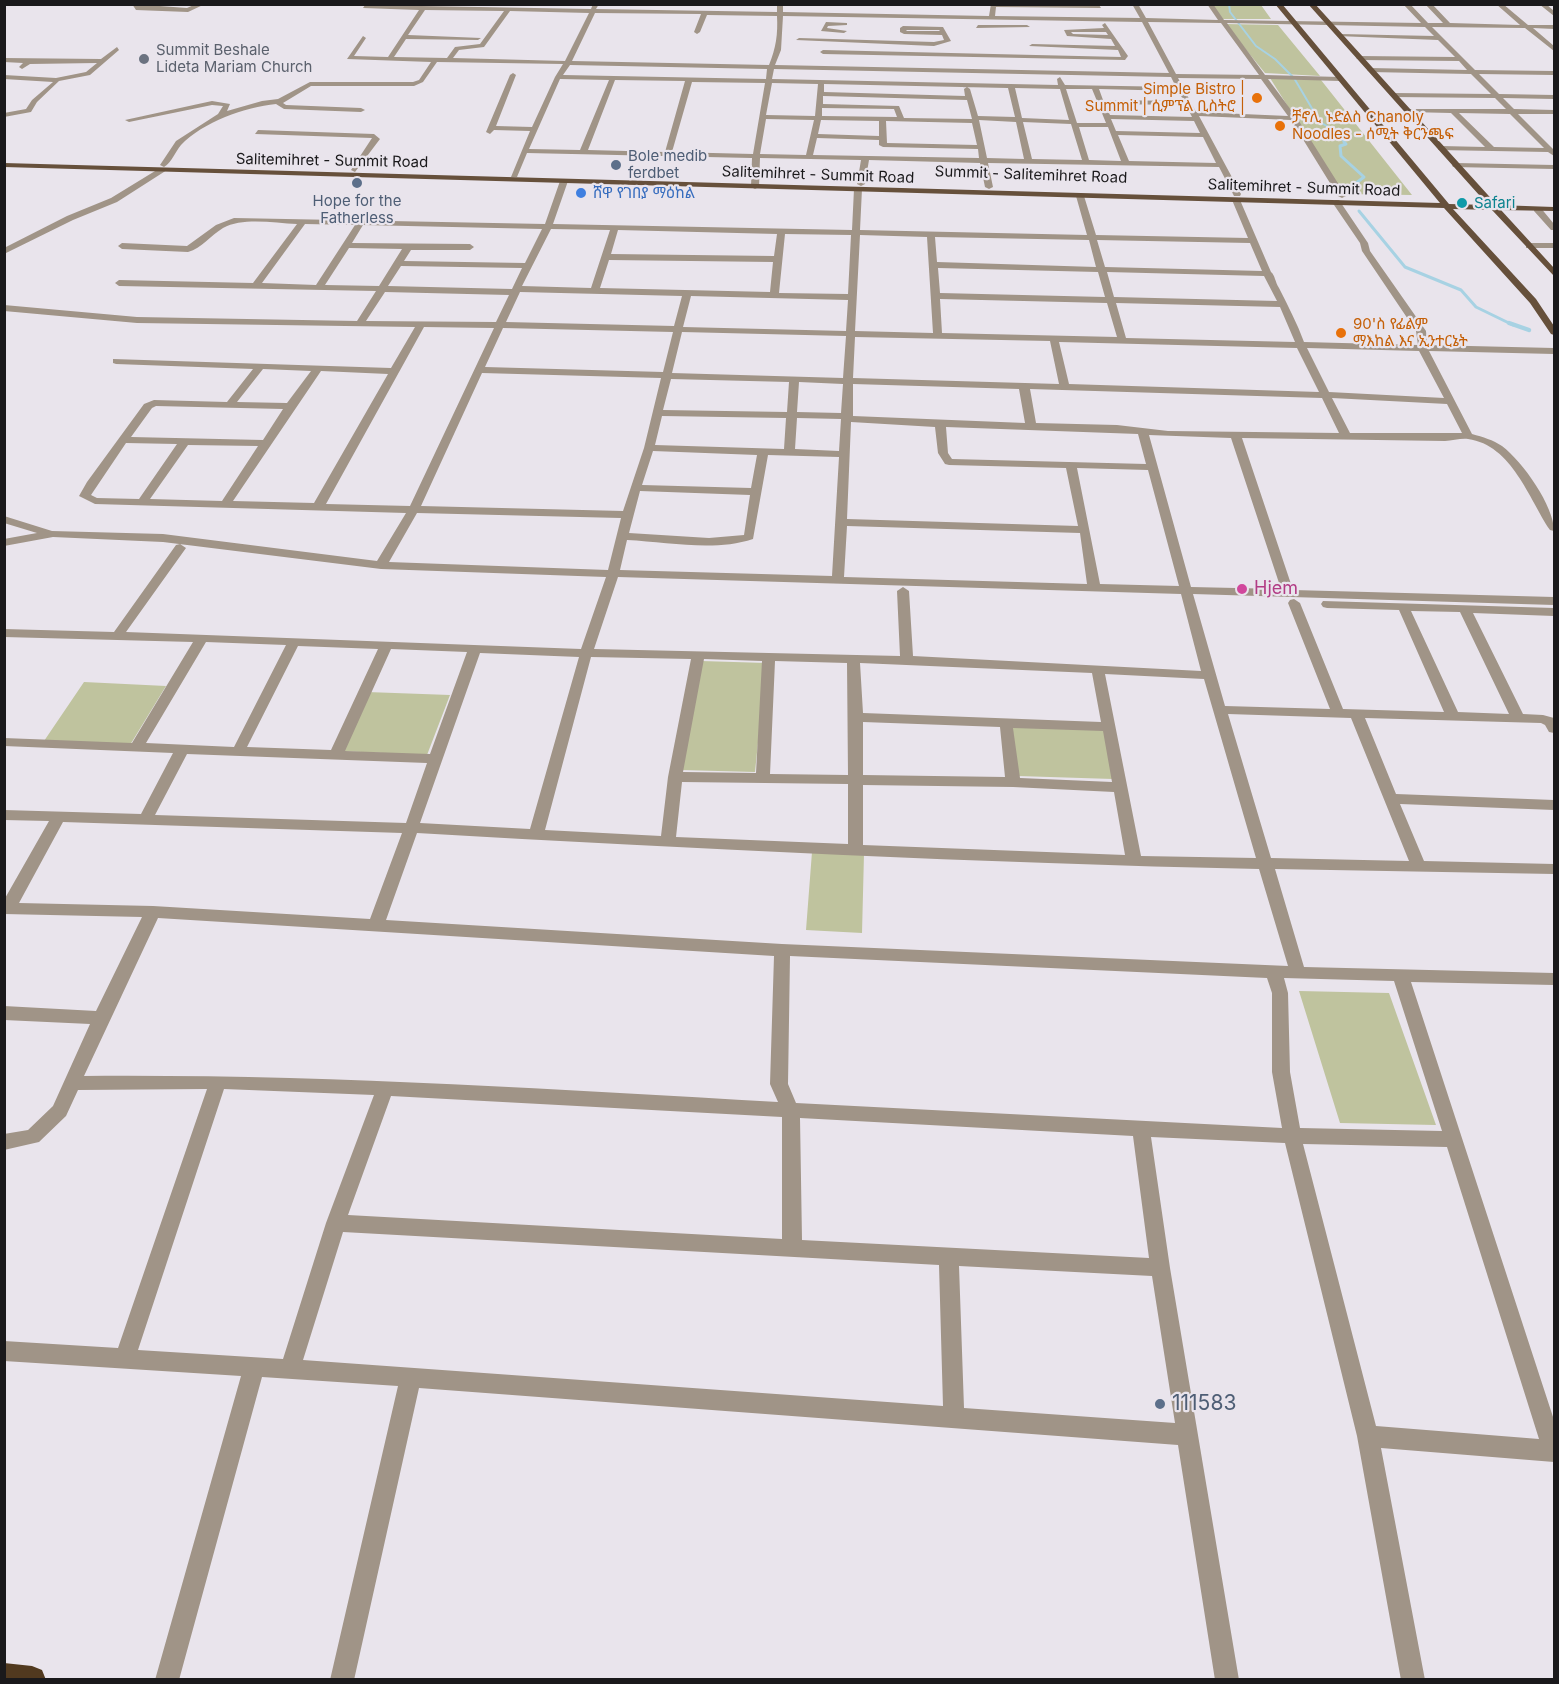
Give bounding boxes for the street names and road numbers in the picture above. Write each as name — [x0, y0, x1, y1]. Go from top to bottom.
street label: Salitemihret - Summit Road — [236, 150, 428, 172]
street label: Salitemihret - Summit Road — [721, 163, 915, 187]
street label: Summit - Salitemihret Road — [934, 163, 1128, 187]
street label: Salitemihret - Summit Road — [1207, 176, 1401, 200]

